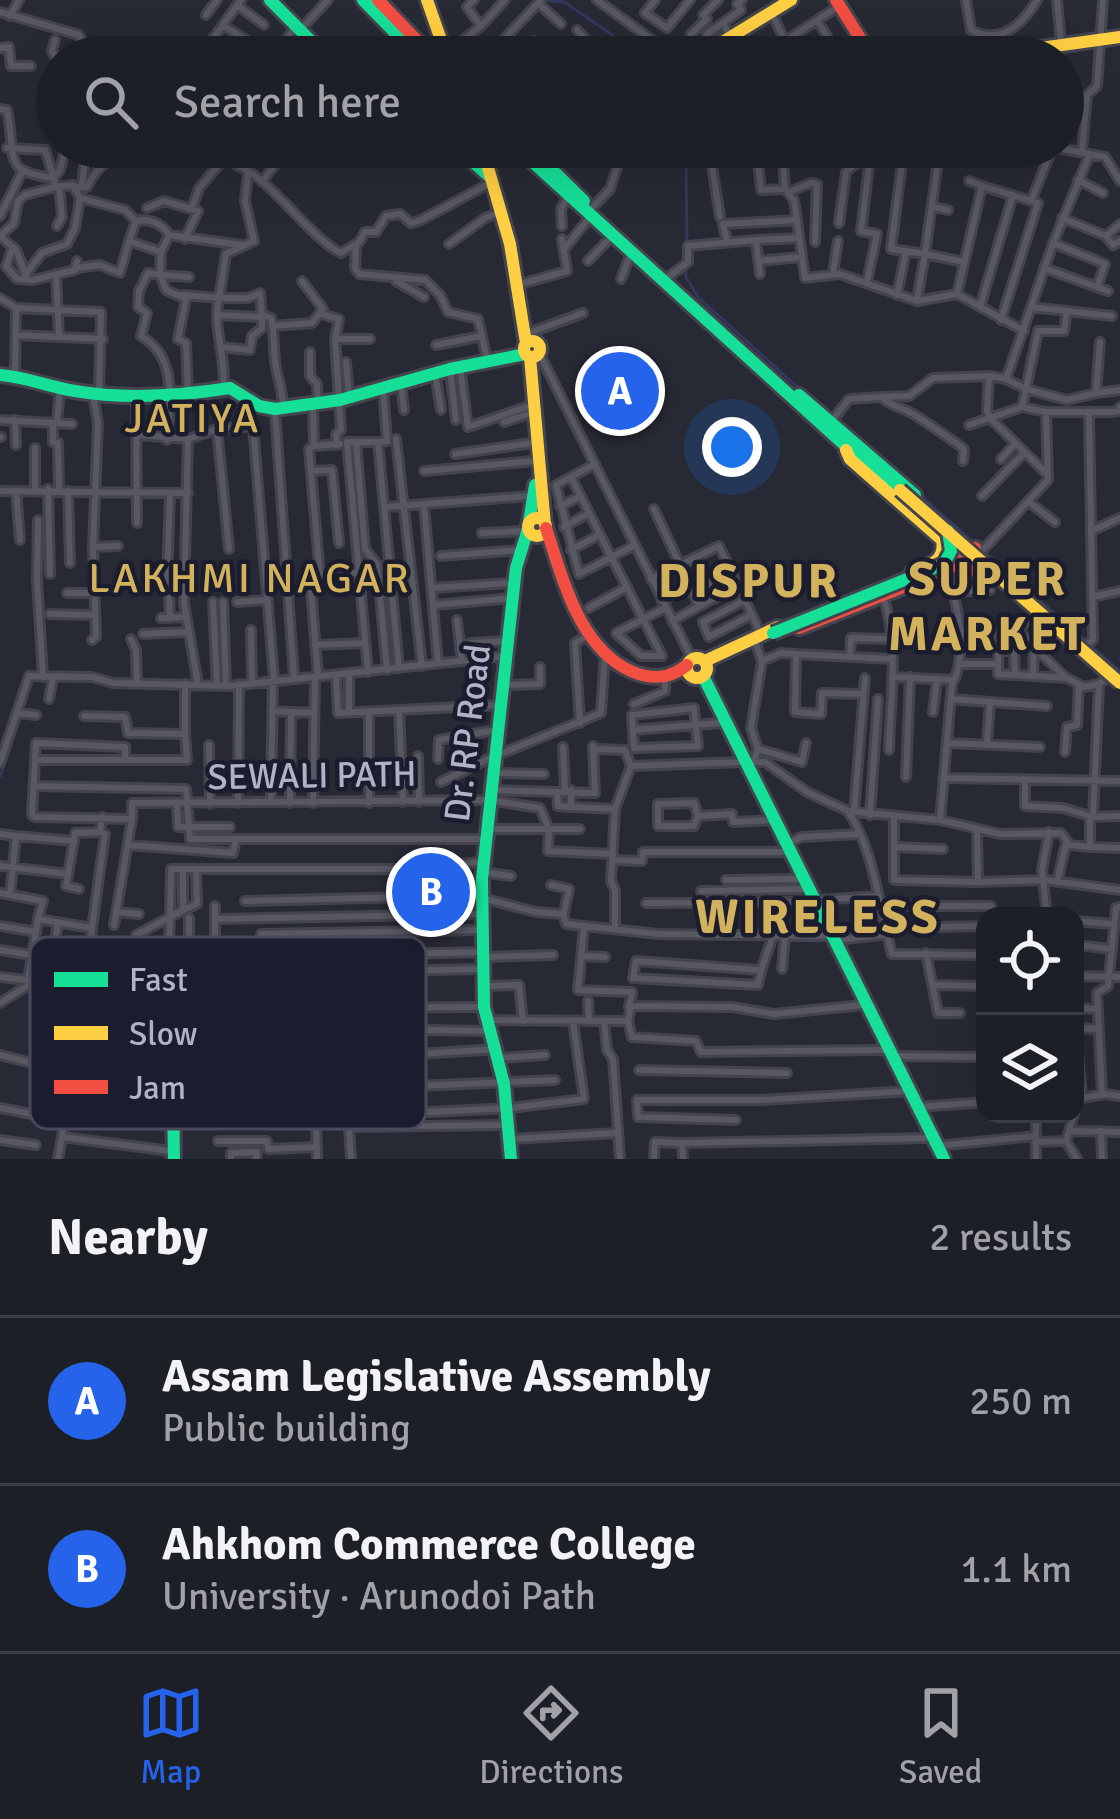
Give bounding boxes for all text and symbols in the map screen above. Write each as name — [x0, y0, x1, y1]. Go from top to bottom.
search box — [36, 36, 1084, 168]
icon: search — [78, 69, 144, 135]
text: Search here — [174, 75, 401, 130]
pin: A — [581, 346, 659, 436]
district label: JATIYA — [125, 393, 261, 444]
your location — [702, 417, 762, 477]
district label: SUPER MARKET — [888, 550, 1088, 664]
district label: DISPUR — [658, 552, 840, 611]
district label: LAKHMI NAGAR — [88, 553, 412, 604]
street label: Dr. RP Road — [435, 642, 501, 824]
street label: SEWALI PATH — [207, 752, 417, 800]
pin: B — [392, 847, 470, 937]
district label: WIRELESS — [695, 888, 941, 947]
map controls — [976, 907, 1084, 1123]
button: locate — [976, 907, 1084, 1015]
legend — [30, 937, 426, 1129]
text: Fast — [129, 960, 188, 1001]
text: Slow — [129, 1014, 198, 1055]
button: layers — [976, 1015, 1084, 1123]
text: Jam — [129, 1068, 186, 1109]
text: Nearby — [48, 1206, 208, 1269]
text: 2 results — [929, 1213, 1072, 1261]
text: Assam Legislative Assembly — [162, 1349, 711, 1404]
text: A — [75, 1377, 99, 1425]
text: 250 m — [969, 1377, 1072, 1425]
text: Public building — [162, 1404, 411, 1452]
text: Ahkhom Commerce College — [162, 1517, 696, 1572]
text: B — [75, 1545, 99, 1593]
text: 1.1 km — [960, 1545, 1072, 1593]
text: University · Arunodoi Path — [162, 1572, 596, 1620]
tab: Map — [138, 1680, 204, 1793]
tab: Directions — [479, 1680, 624, 1793]
tab: Saved — [899, 1680, 982, 1793]

